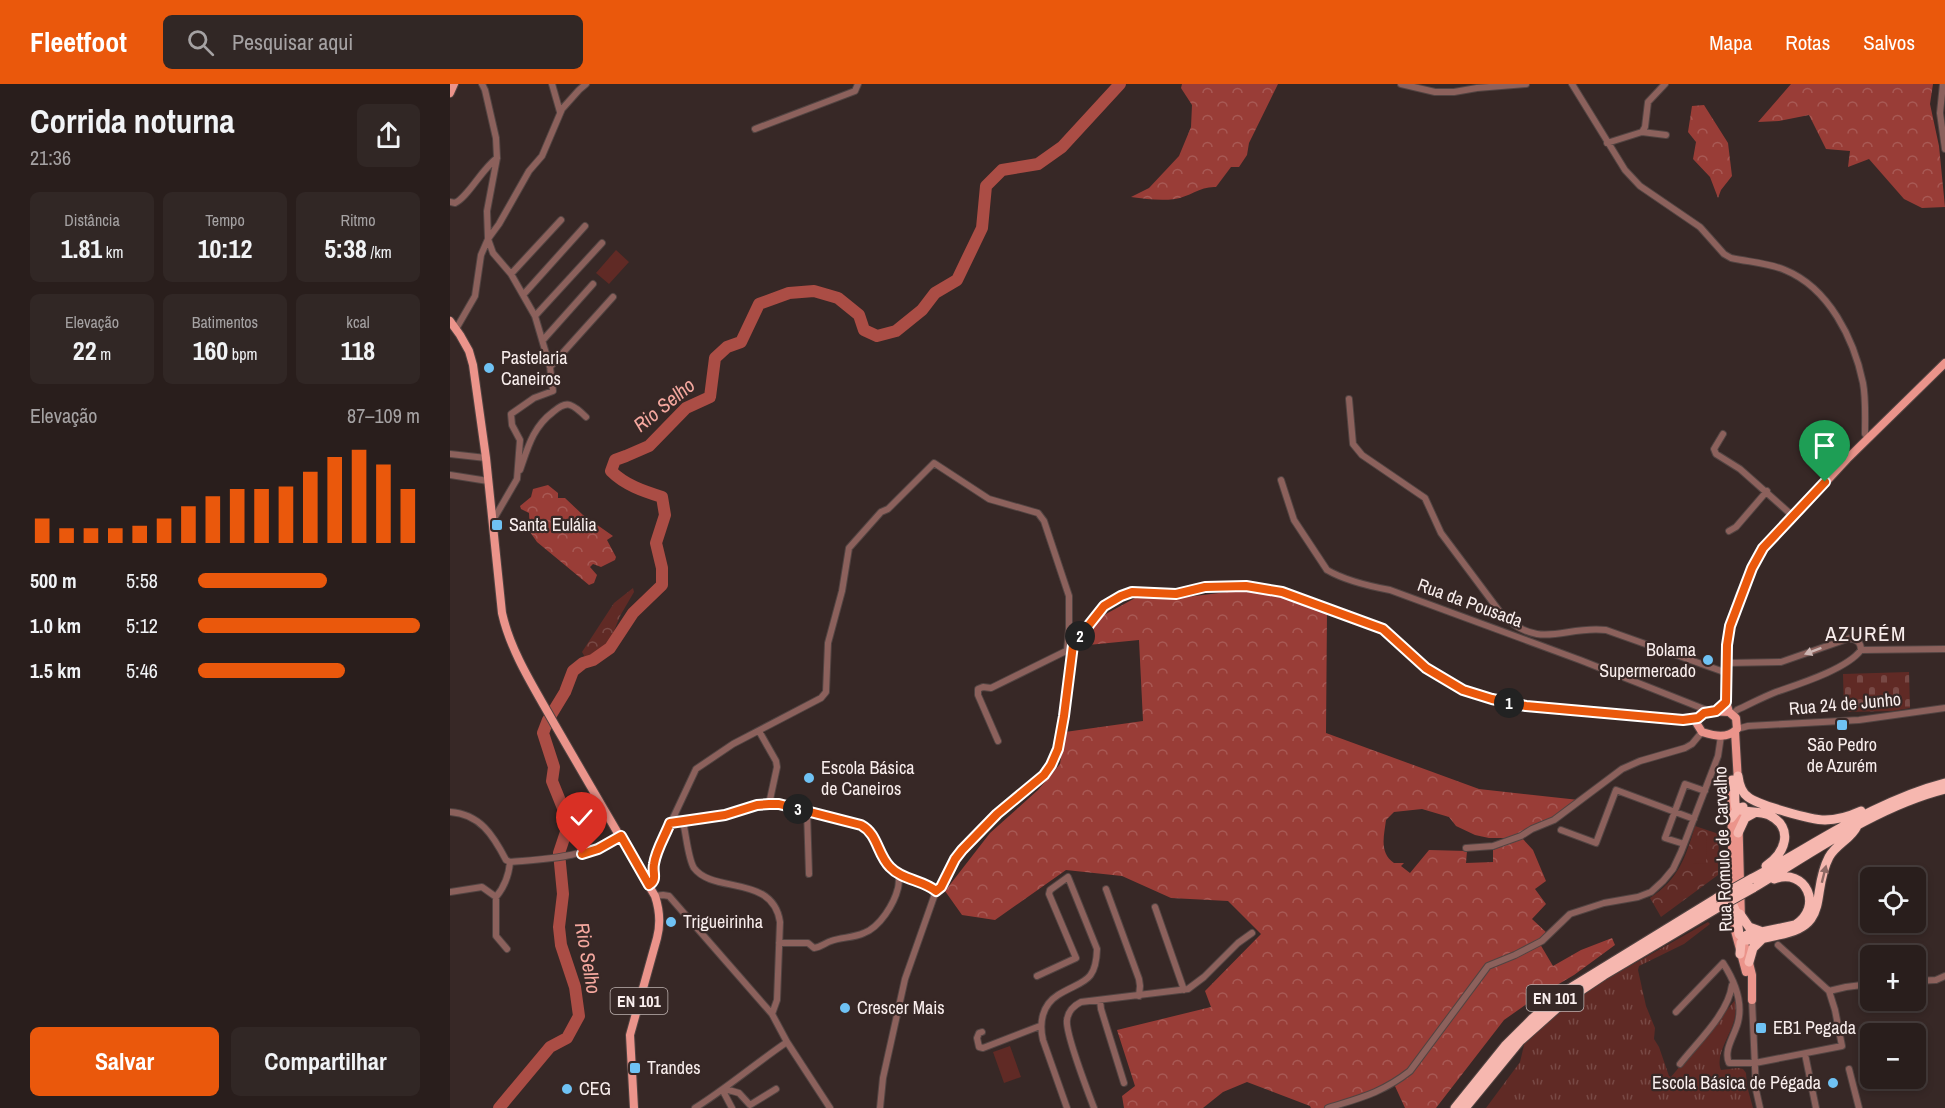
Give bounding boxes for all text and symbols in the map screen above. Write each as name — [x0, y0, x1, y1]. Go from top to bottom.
search box — [163, 15, 583, 69]
text: Fleetfoot — [30, 23, 127, 61]
icon: search — [184, 26, 217, 59]
text: Pesquisar aqui — [232, 27, 353, 57]
text: Mapa — [1709, 28, 1752, 57]
text: Rotas — [1785, 28, 1830, 57]
text: Salvos — [1863, 28, 1915, 57]
text: Corrida noturna — [30, 99, 234, 143]
button: share — [357, 104, 420, 167]
text: 21:36 — [30, 144, 71, 171]
text: Distância — [64, 209, 120, 231]
text: Tempo — [205, 209, 245, 231]
text: Ritmo — [341, 209, 376, 231]
text: 1.81 — [61, 231, 102, 266]
text: 10:12 — [198, 231, 252, 266]
text: 5:38 — [324, 231, 367, 266]
text: km — [102, 241, 123, 263]
text: /km — [367, 241, 392, 263]
text: Elevação — [65, 311, 119, 333]
text: Batimentos — [192, 311, 258, 333]
text: kcal — [346, 311, 370, 333]
text: 22 — [73, 333, 97, 368]
text: 160 — [193, 333, 228, 368]
text: 118 — [341, 333, 375, 368]
text: m — [97, 343, 111, 365]
text: bpm — [228, 343, 257, 365]
place label: Pastelaria Caneiros — [501, 345, 567, 391]
marker: Pastelaria Caneiros — [482, 361, 496, 375]
water label: Rio Selho — [627, 371, 700, 438]
text: Elevação — [30, 402, 97, 429]
text: 87–109 m — [347, 402, 420, 429]
pin — [1799, 420, 1850, 482]
icon: arrive — [1808, 429, 1841, 462]
place label: Santa Eulália — [509, 512, 597, 537]
marker: Santa Eulália — [490, 518, 504, 532]
text: 500 m — [30, 567, 77, 594]
text: 5:58 — [126, 567, 158, 594]
street label: Rua da Pousada — [1414, 572, 1526, 633]
text: 1.0 km — [30, 612, 81, 639]
text: 5:12 — [126, 612, 158, 639]
district label: AZURÉM — [1824, 619, 1907, 648]
pin: 2 — [1065, 621, 1095, 651]
text: 2 — [1076, 625, 1084, 647]
place label: Bolama Supermercado — [1599, 637, 1696, 683]
one-way arrow — [1803, 646, 1821, 656]
marker: Bolama Supermercado — [1701, 653, 1715, 667]
text: 1.5 km — [30, 657, 81, 684]
text: 5:46 — [126, 657, 158, 684]
street label: Rua 24 de Junho — [1788, 686, 1902, 721]
pin: 1 — [1494, 688, 1524, 718]
text: 1 — [1505, 692, 1513, 714]
marker: São Pedro de Azurém — [1835, 718, 1849, 732]
place label: São Pedro de Azurém — [1807, 732, 1877, 778]
place label: Escola Básica de Caneiros — [821, 755, 915, 801]
street label: Rua Rómulo de Carvalho — [1707, 766, 1738, 932]
marker: Escola Básica de Caneiros — [802, 771, 816, 785]
pin — [556, 792, 607, 854]
pin: 3 — [783, 794, 813, 824]
text: 3 — [794, 798, 802, 820]
icon: check — [565, 801, 598, 834]
one-way arrow — [1819, 865, 1829, 883]
map controls — [1860, 867, 1926, 1089]
button: locate — [1860, 867, 1926, 933]
place label: Trigueirinha — [683, 909, 763, 934]
marker: Trigueirinha — [664, 915, 678, 929]
water label: Rio Selho — [569, 920, 608, 996]
button: + — [1860, 945, 1926, 1011]
road number: EN 101 — [1526, 985, 1584, 1011]
road number: EN 101 — [610, 988, 668, 1014]
place label: Crescer Mais — [857, 995, 945, 1020]
marker: Crescer Mais — [838, 1001, 852, 1015]
place label: EB1 Pegada — [1773, 1015, 1856, 1040]
marker: EB1 Pegada — [1754, 1021, 1768, 1035]
button: − — [1860, 1023, 1926, 1089]
button: Salvar — [30, 1027, 219, 1096]
button: Compartilhar — [231, 1027, 420, 1096]
place label: Trandes — [647, 1055, 701, 1080]
marker: Trandes — [628, 1061, 642, 1075]
place label: Escola Básica de Pégada — [1652, 1070, 1821, 1095]
place label: CEG — [579, 1076, 611, 1101]
marker: Escola Básica de Pégada — [1826, 1076, 1840, 1090]
marker: CEG — [560, 1082, 574, 1096]

